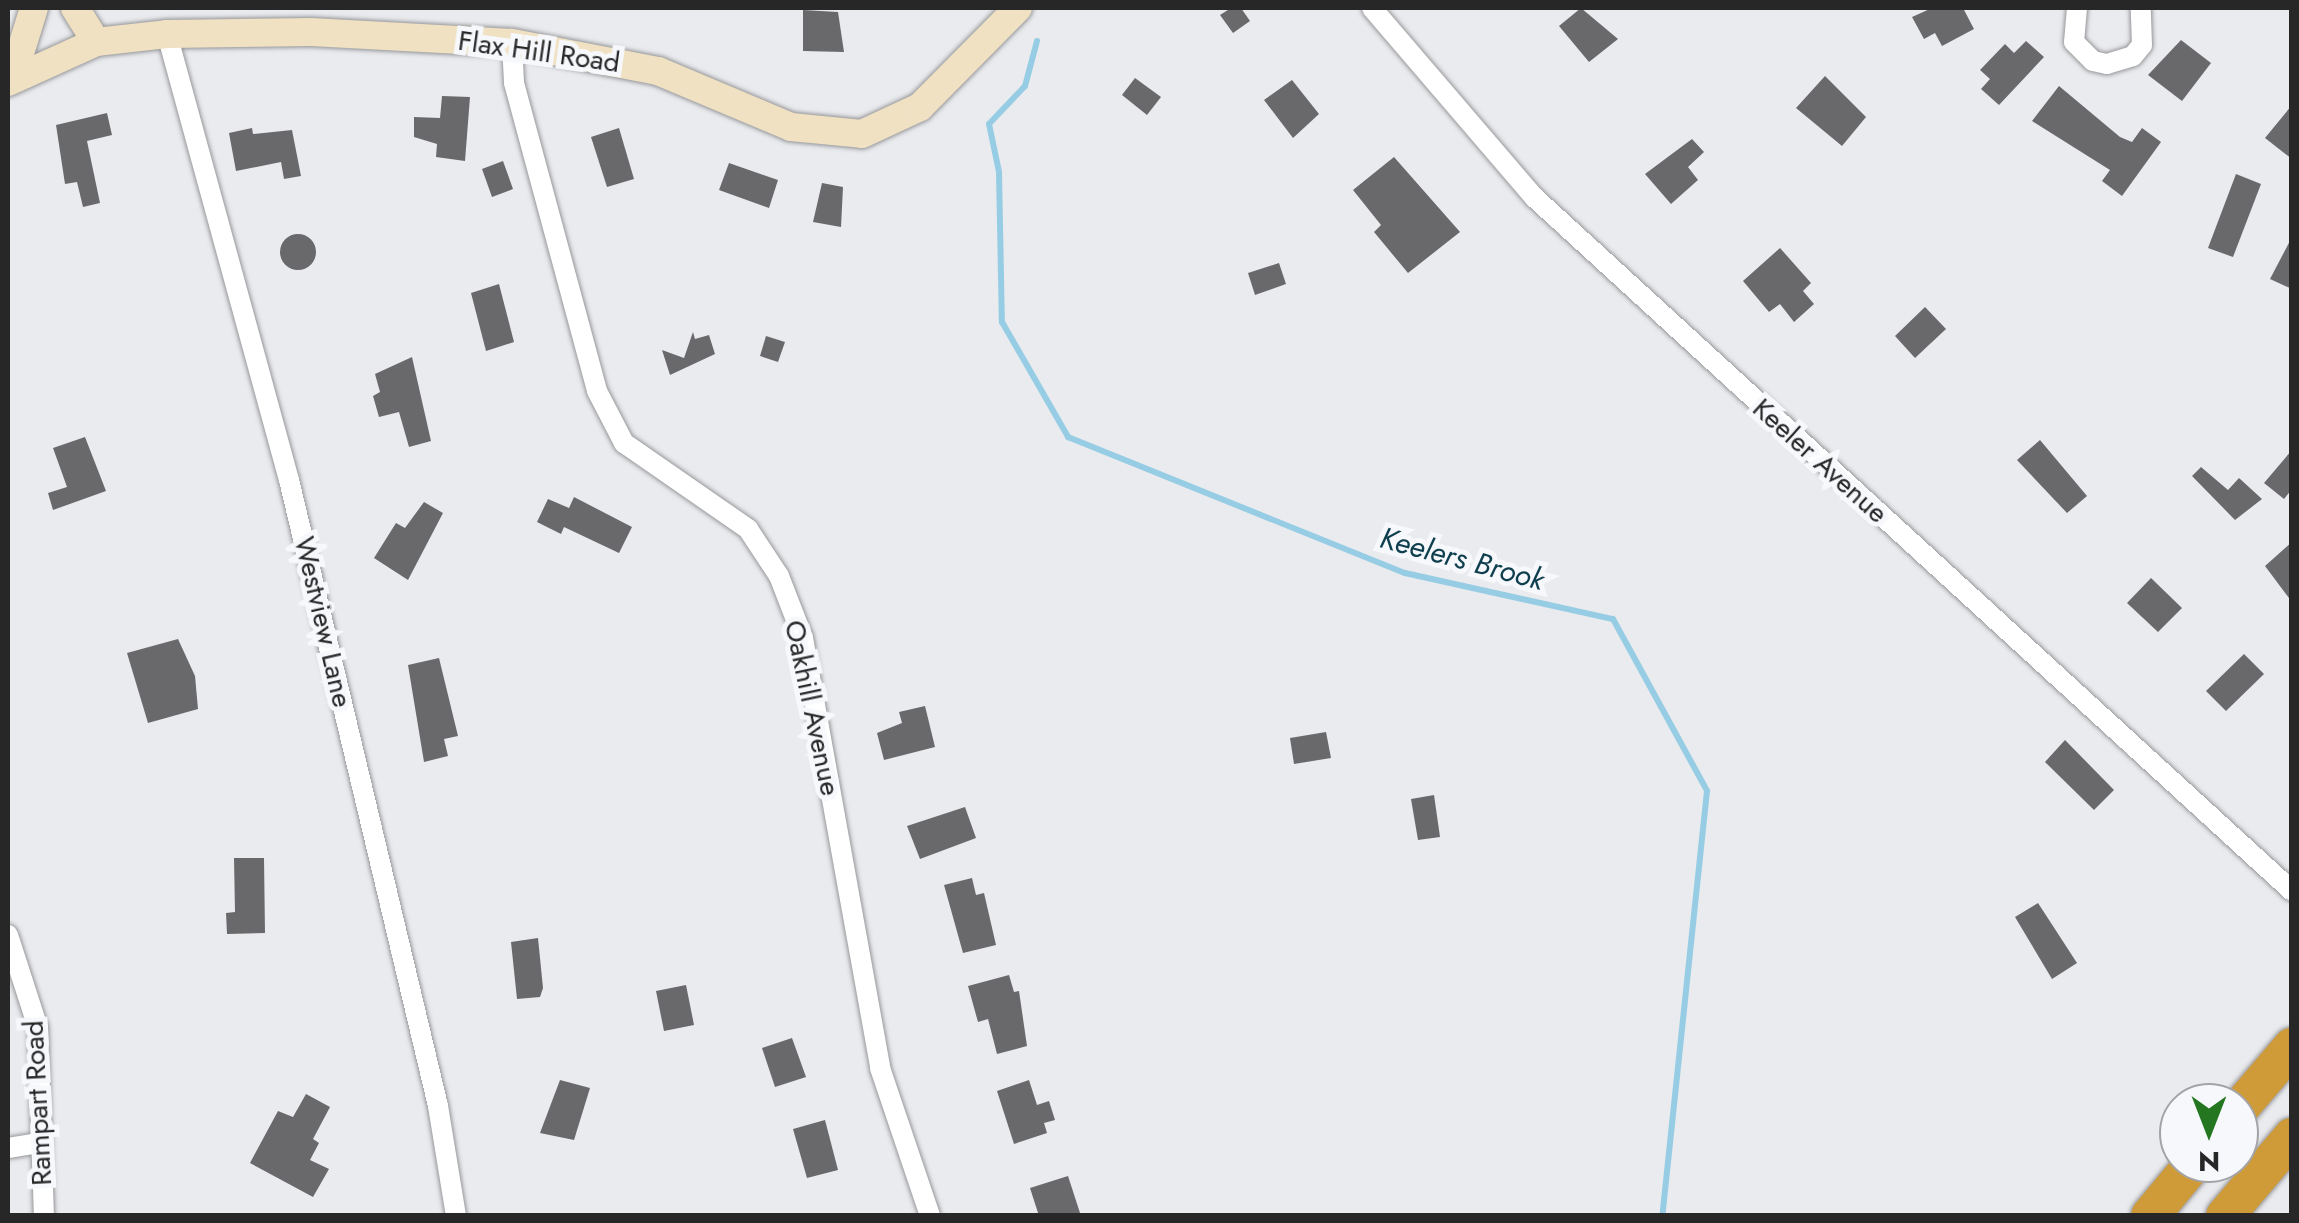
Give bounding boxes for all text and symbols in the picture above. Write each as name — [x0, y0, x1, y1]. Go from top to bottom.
street label: Flax Hill Road — [456, 24, 622, 80]
street label: Keeler Avenue — [1746, 392, 1894, 530]
water label: Keelers Brook — [1376, 520, 1548, 598]
street label: Westview Lane — [287, 533, 359, 711]
street label: Oakhill Avenue — [777, 617, 847, 799]
street label: Rampart Road — [17, 1019, 59, 1187]
north arrow — [2159, 1083, 2259, 1183]
text: N — [2198, 1141, 2220, 1182]

